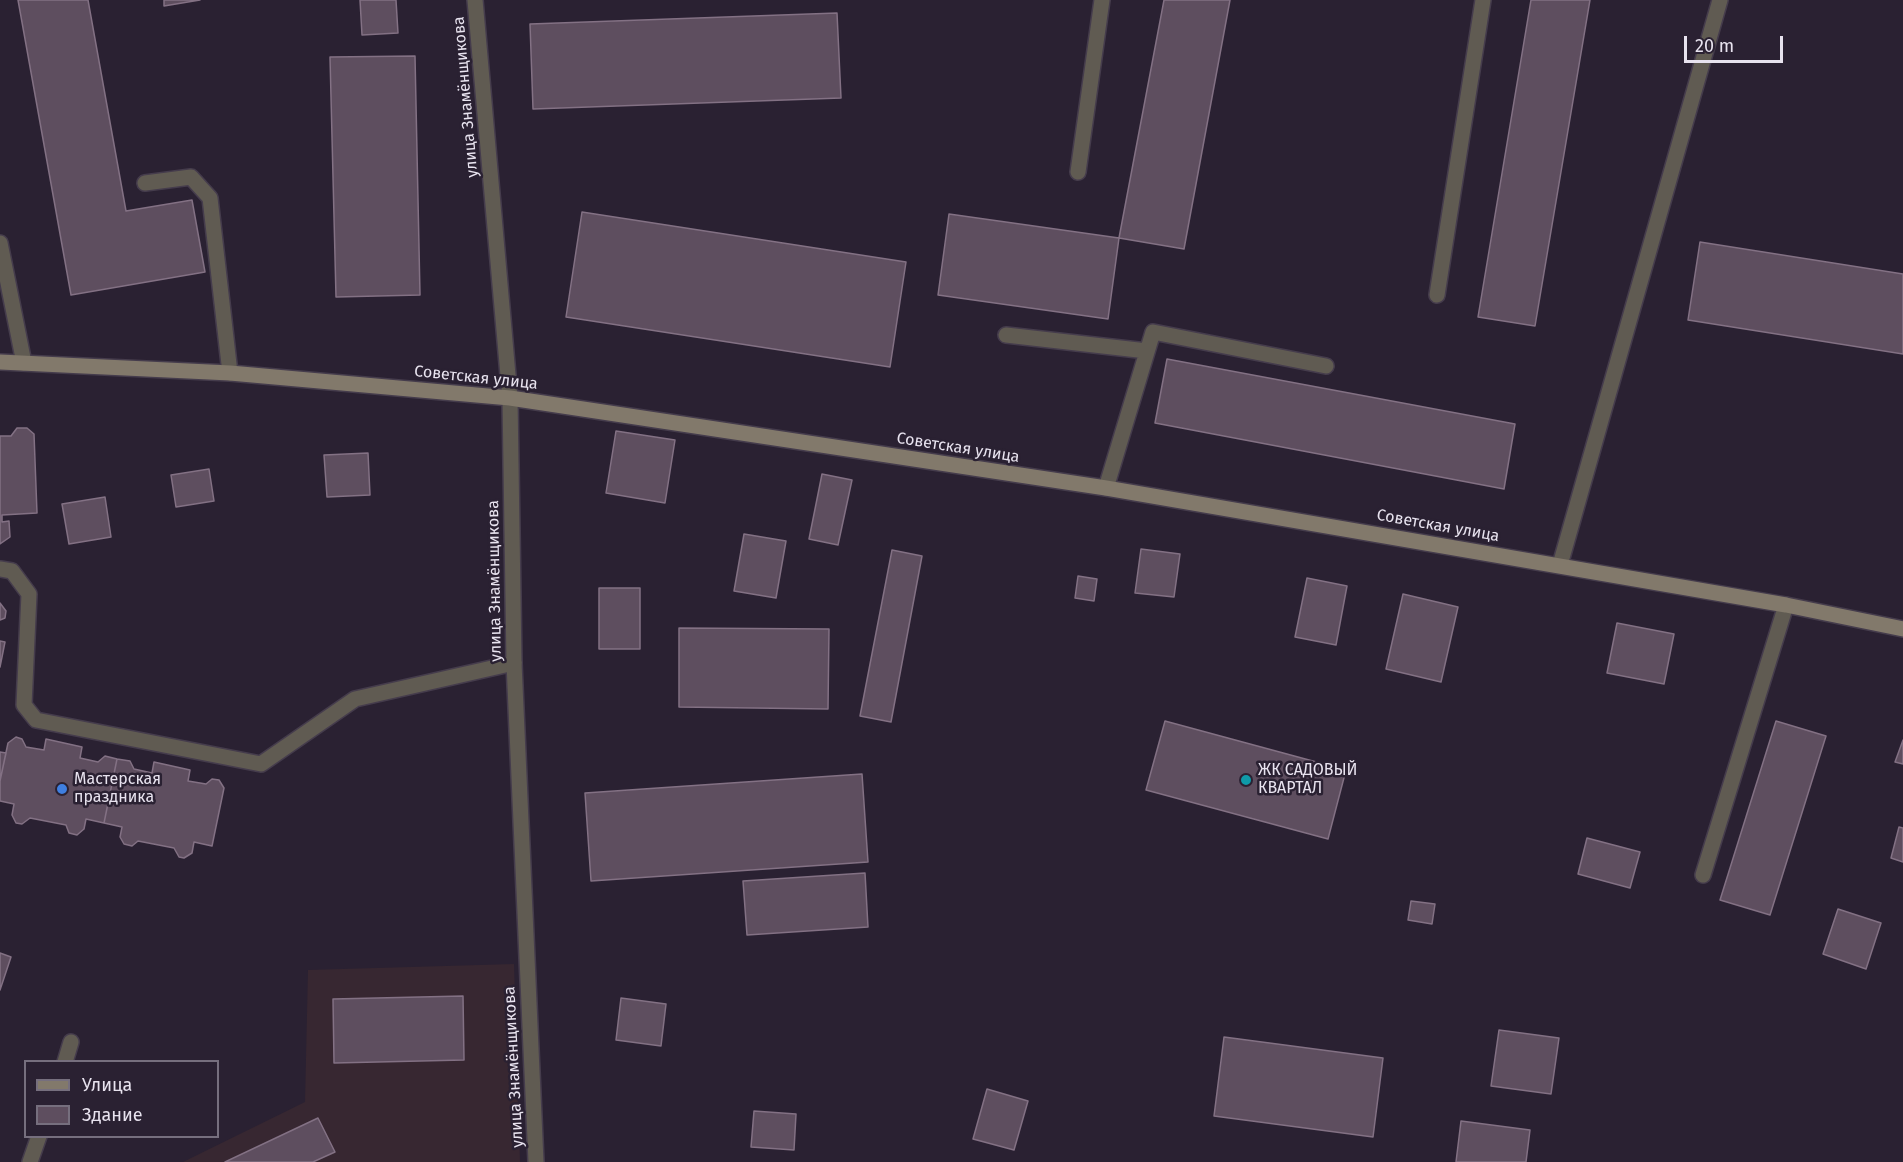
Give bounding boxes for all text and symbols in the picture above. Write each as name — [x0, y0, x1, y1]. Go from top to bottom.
street label: улица Знамёнщикова — [449, 16, 483, 178]
scale bar — [1687, 24, 1786, 62]
text: 20 m — [1695, 35, 1734, 57]
street label: Советская улица — [413, 362, 539, 394]
street label: Советская улица — [895, 429, 1021, 467]
street label: улица Знамёнщикова — [484, 500, 506, 662]
street label: Советская улица — [1375, 506, 1501, 546]
place label: ЖК САДОВЫЙ КВАРТАЛ — [1258, 761, 1358, 799]
place label: Мастерская праздника — [74, 770, 161, 808]
marker: ЖК САДОВЫЙ КВАРТАЛ — [1239, 773, 1253, 787]
marker: Мастерская праздника — [55, 782, 69, 796]
street label: улица Знамёнщикова — [500, 986, 528, 1148]
legend — [24, 1060, 219, 1138]
text: Улица — [82, 1074, 132, 1096]
text: Здание — [82, 1104, 143, 1126]

